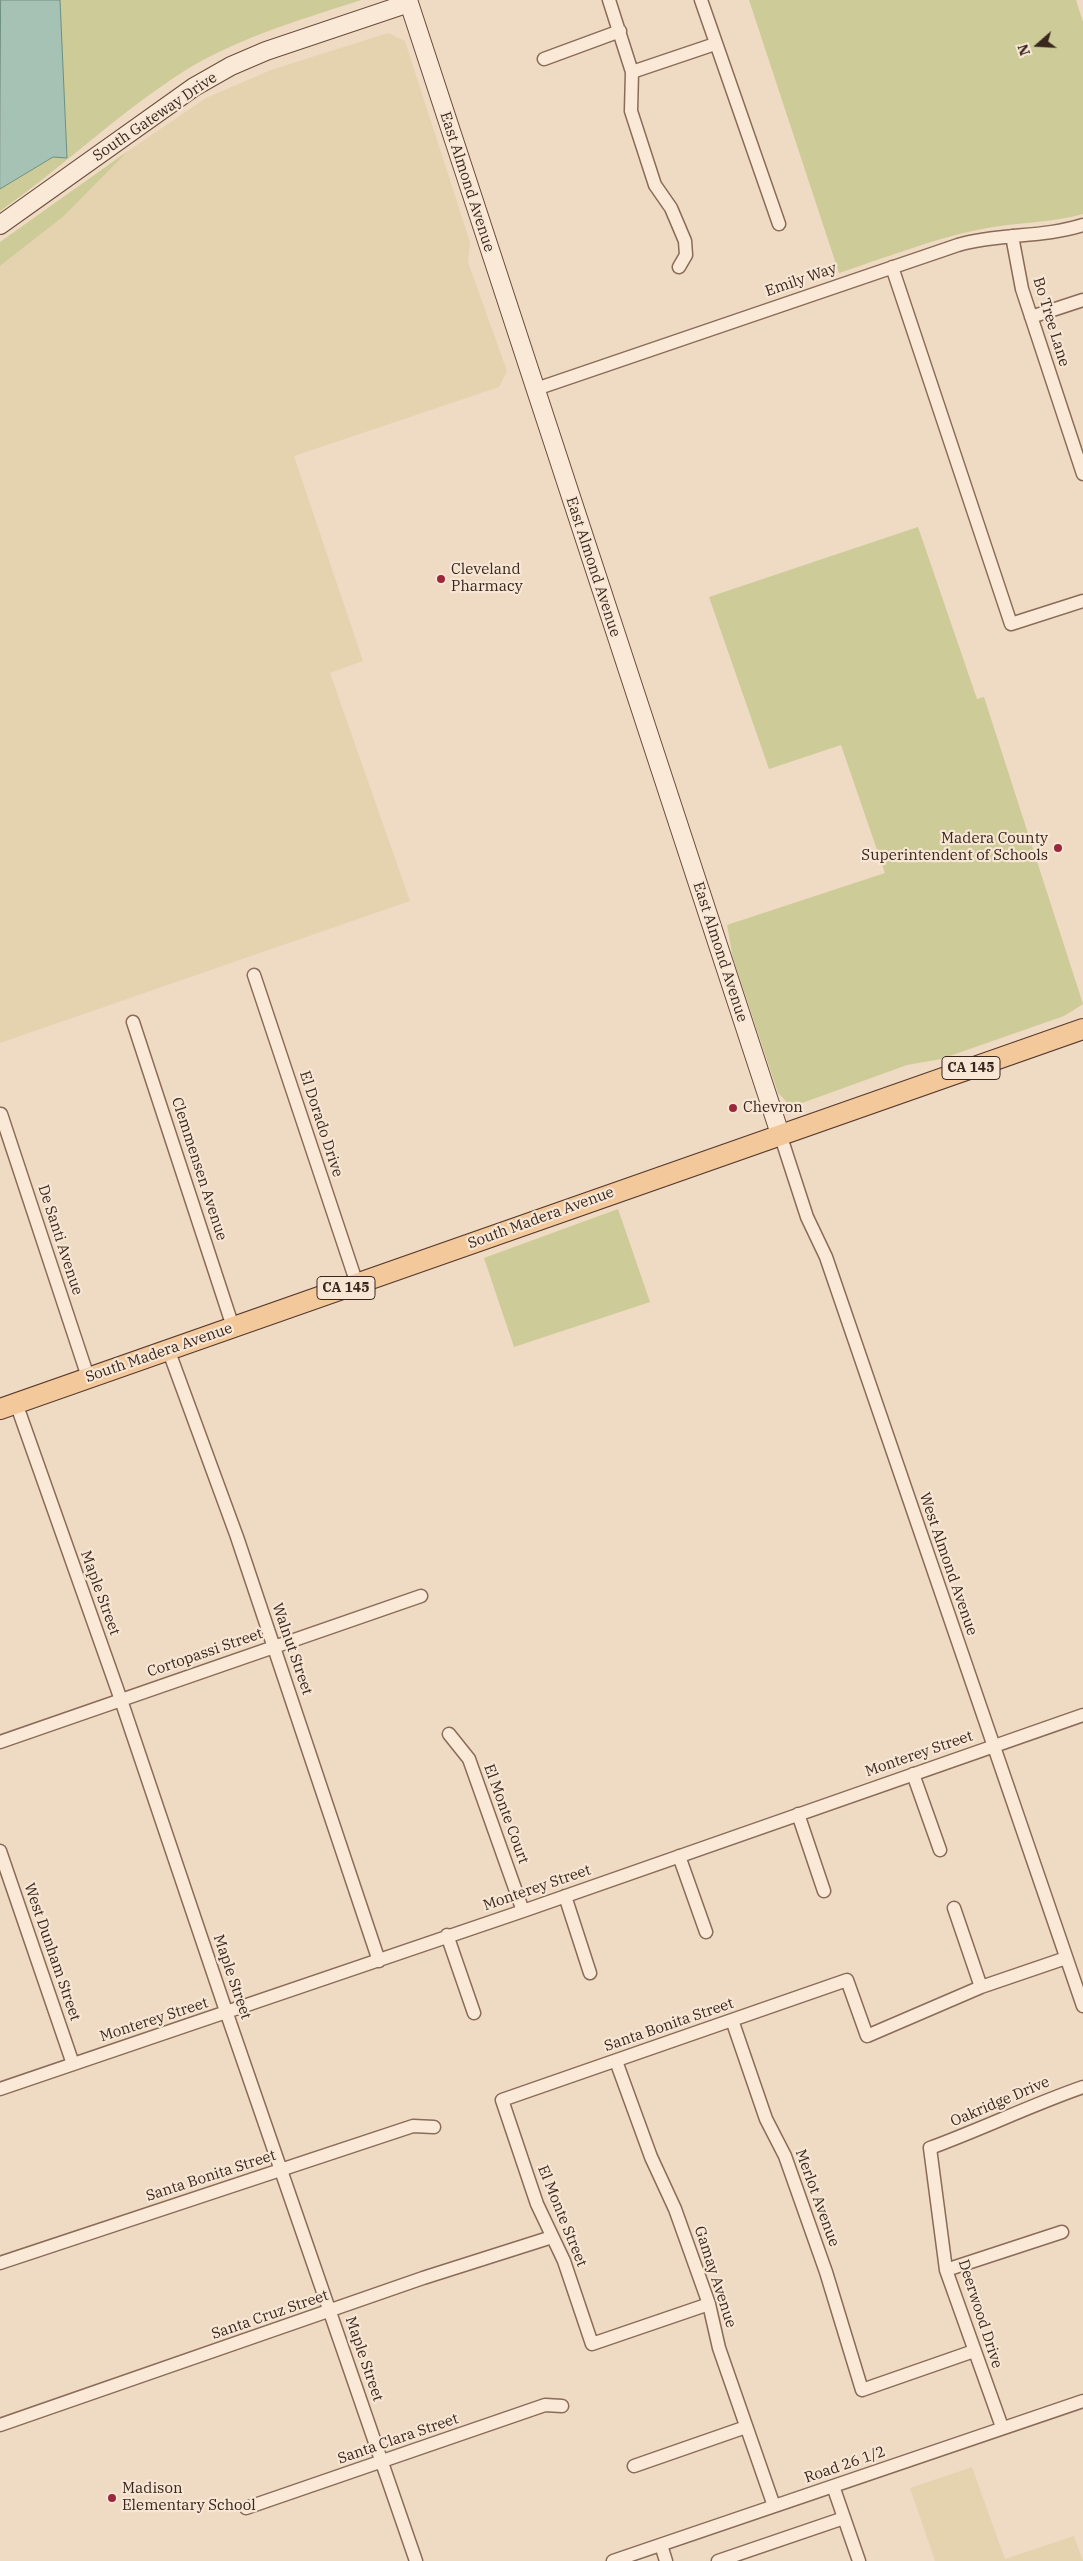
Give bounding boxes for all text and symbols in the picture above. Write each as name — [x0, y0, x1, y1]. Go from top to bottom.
north arrow — [1013, 20, 1063, 70]
text: N — [1014, 42, 1034, 58]
street label: South Gateway Drive — [89, 69, 221, 165]
street label: East Almond Avenue — [436, 110, 498, 254]
street label: Emily Way — [763, 259, 839, 301]
street label: Bo Tree Lane — [1029, 275, 1073, 369]
street label: East Almond Avenue — [562, 495, 624, 639]
place label: Cleveland Pharmacy — [451, 561, 523, 596]
marker: Cleveland Pharmacy — [435, 573, 447, 585]
place label: Madera County Superintendent of Schools — [861, 830, 1048, 865]
marker: Madera County Superintendent of Schools — [1052, 842, 1064, 854]
street label: East Almond Avenue — [689, 880, 751, 1024]
road number: CA 145 — [942, 1056, 1000, 1080]
street label: El Dorado Drive — [295, 1069, 347, 1179]
street label: Clemmensen Avenue — [167, 1095, 231, 1243]
place label: Chevron — [743, 1099, 803, 1117]
marker: Chevron — [727, 1102, 739, 1114]
street label: De Santi Avenue — [34, 1183, 86, 1297]
street label: South Madera Avenue — [465, 1183, 617, 1253]
road number: CA 145 — [317, 1276, 375, 1300]
street label: South Madera Avenue — [83, 1319, 235, 1387]
street label: West Almond Avenue — [915, 1490, 981, 1638]
street label: Maple Street — [76, 1548, 124, 1638]
street label: Walnut Street — [268, 1601, 316, 1697]
street label: Cortopassi Street — [145, 1625, 265, 1681]
street label: Monterey Street — [863, 1727, 975, 1781]
street label: El Monte Court — [480, 1762, 532, 1866]
street label: Monterey Street — [481, 1861, 593, 1915]
street label: West Dunham Street — [20, 1881, 84, 2023]
street label: Maple Street — [209, 1932, 255, 2022]
street label: Monterey Street — [98, 1994, 210, 2046]
street label: Santa Bonita Street — [602, 1994, 736, 2056]
street label: Oakridge Drive — [948, 2073, 1052, 2131]
street label: Santa Bonita Street — [144, 2147, 278, 2205]
street label: Merlot Avenue — [791, 2147, 843, 2249]
street label: El Monte Street — [533, 2163, 591, 2269]
street label: Gamay Avenue — [690, 2224, 740, 2330]
street label: Deerwood Drive — [954, 2257, 1006, 2371]
street label: Santa Cruz Street — [209, 2287, 331, 2343]
street label: Maple Street — [341, 2314, 387, 2404]
street label: Santa Clara Street — [335, 2410, 461, 2468]
street label: Road 26 1/2 — [802, 2443, 888, 2487]
place label: Madison Elementary School — [122, 2480, 256, 2515]
marker: Madison Elementary School — [106, 2492, 118, 2504]

